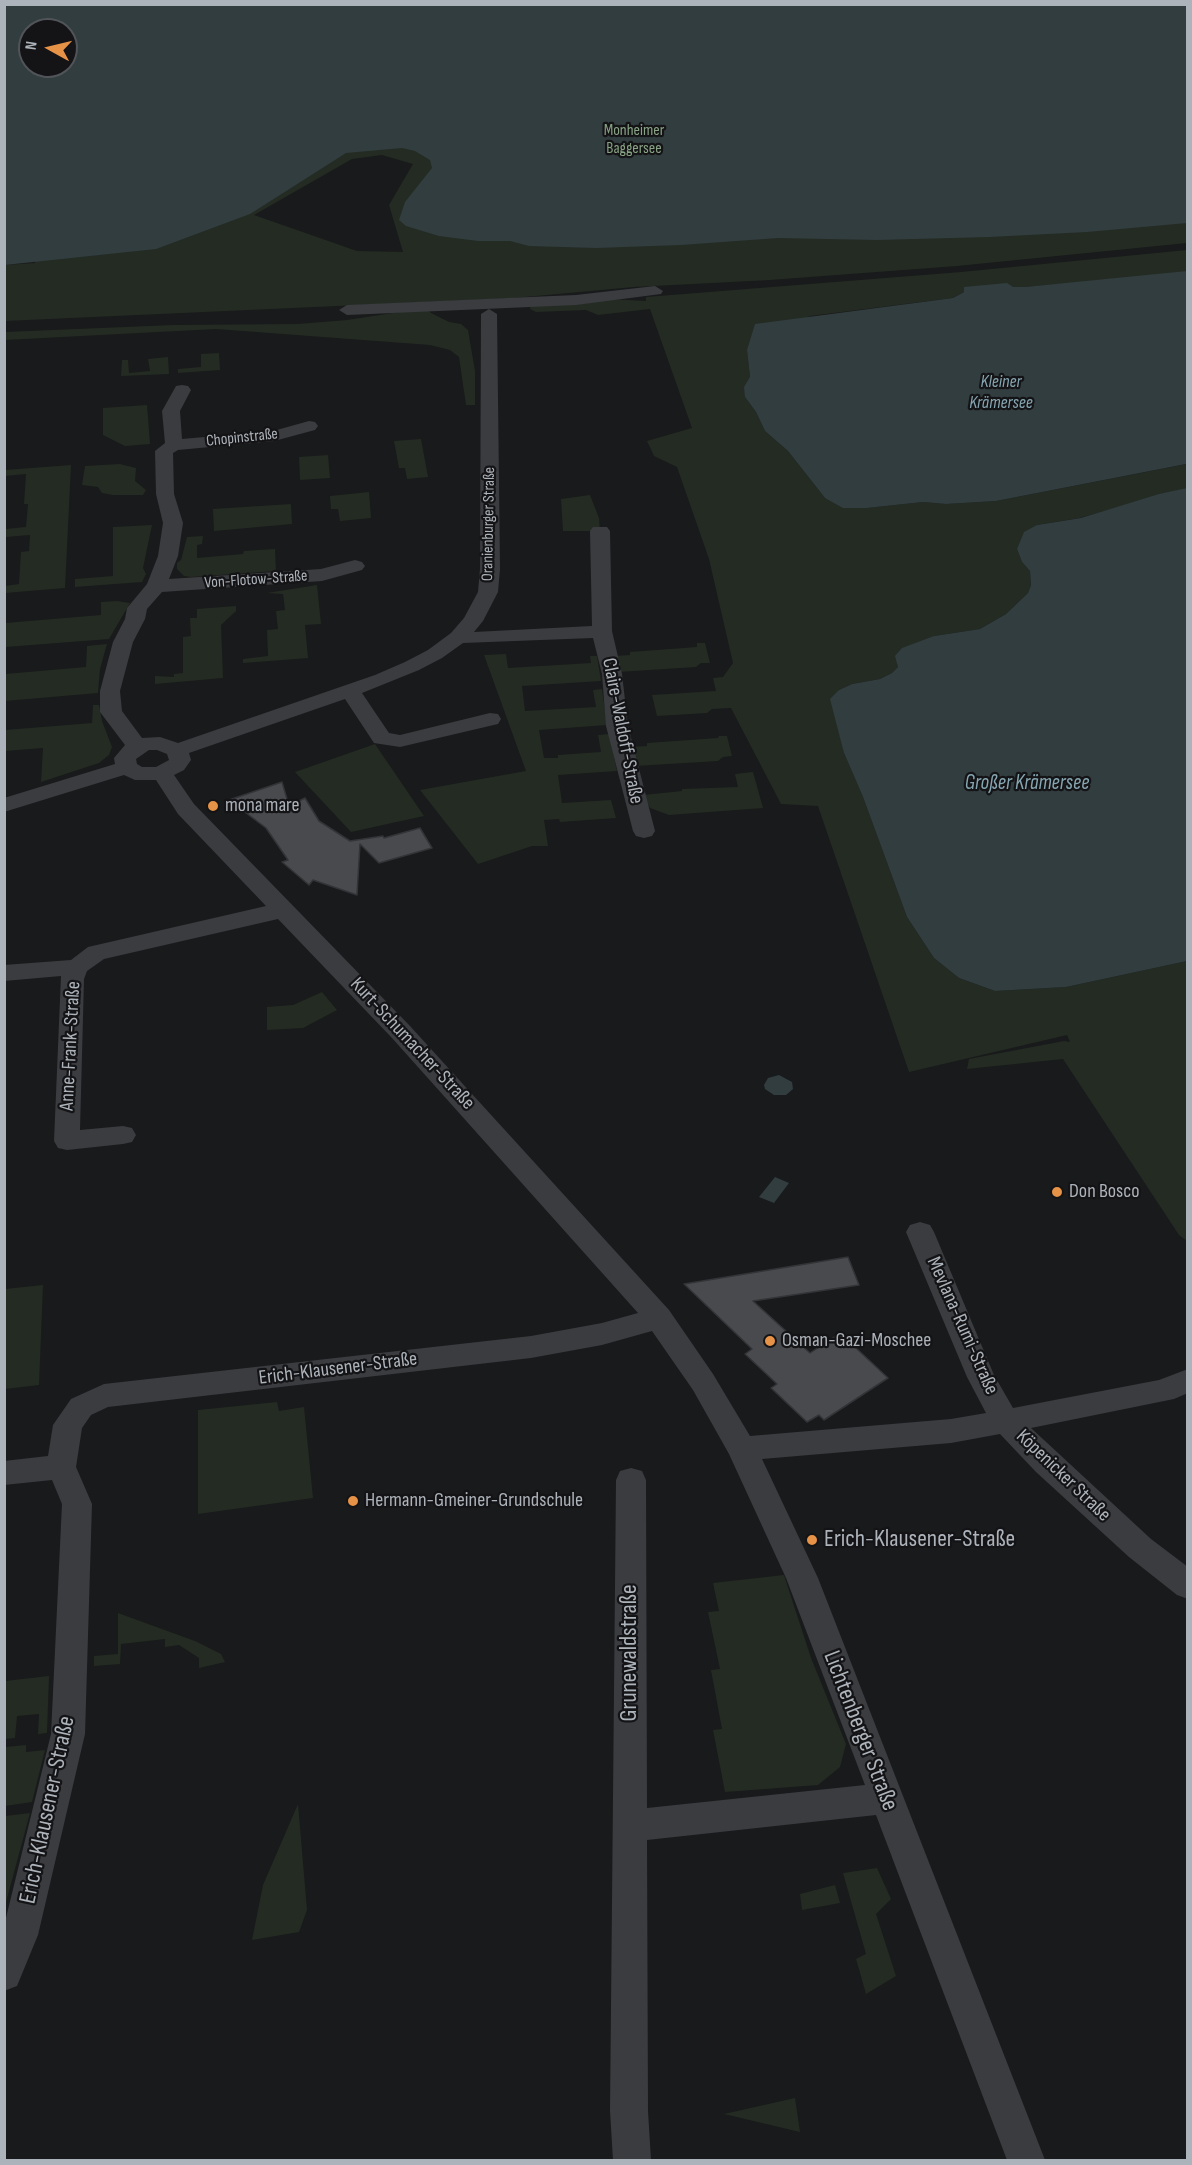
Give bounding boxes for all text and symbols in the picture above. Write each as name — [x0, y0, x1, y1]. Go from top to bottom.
north arrow — [18, 18, 78, 78]
text: N — [22, 40, 42, 51]
park label: Monheimer Baggersee — [604, 121, 664, 159]
water label: Kleiner Krämersee — [969, 371, 1033, 413]
street label: Chopinstraße — [205, 425, 279, 451]
street label: Oranienburger Straße — [478, 467, 500, 581]
street label: Von-Flotow-Straße — [204, 567, 308, 593]
street label: Claire-Waldoff-Straße — [596, 656, 648, 806]
water label: Großer Krämersee — [965, 771, 1089, 797]
place label: mona mare — [225, 794, 300, 818]
marker: mona mare — [206, 799, 220, 813]
street label: Kurt-Schumacher-Straße — [345, 973, 479, 1115]
street label: Anne-Frank-Straße — [56, 981, 86, 1111]
place label: Don Bosco — [1069, 1180, 1139, 1204]
marker: Don Bosco — [1050, 1185, 1064, 1199]
street label: Mevlana-Rumi-Straße — [921, 1253, 1003, 1399]
place label: Osman-Gazi-Moschee — [782, 1329, 931, 1353]
marker: Osman-Gazi-Moschee — [763, 1334, 777, 1348]
street label: Erich-Klausener-Straße — [257, 1347, 419, 1391]
street label: Köpenicker Straße — [1011, 1425, 1115, 1527]
place label: Hermann-Gmeiner-Grundschule — [365, 1489, 583, 1513]
marker: Hermann-Gmeiner-Grundschule — [346, 1494, 360, 1508]
place label: Erich-Klausener-Straße — [824, 1526, 1015, 1554]
marker: Erich-Klausener-Straße — [805, 1533, 819, 1547]
street label: Grunewaldstraße — [616, 1584, 644, 1722]
street label: Lichtenberger Straße — [816, 1647, 904, 1815]
street label: Erich-Klausener-Straße — [14, 1713, 82, 1907]

